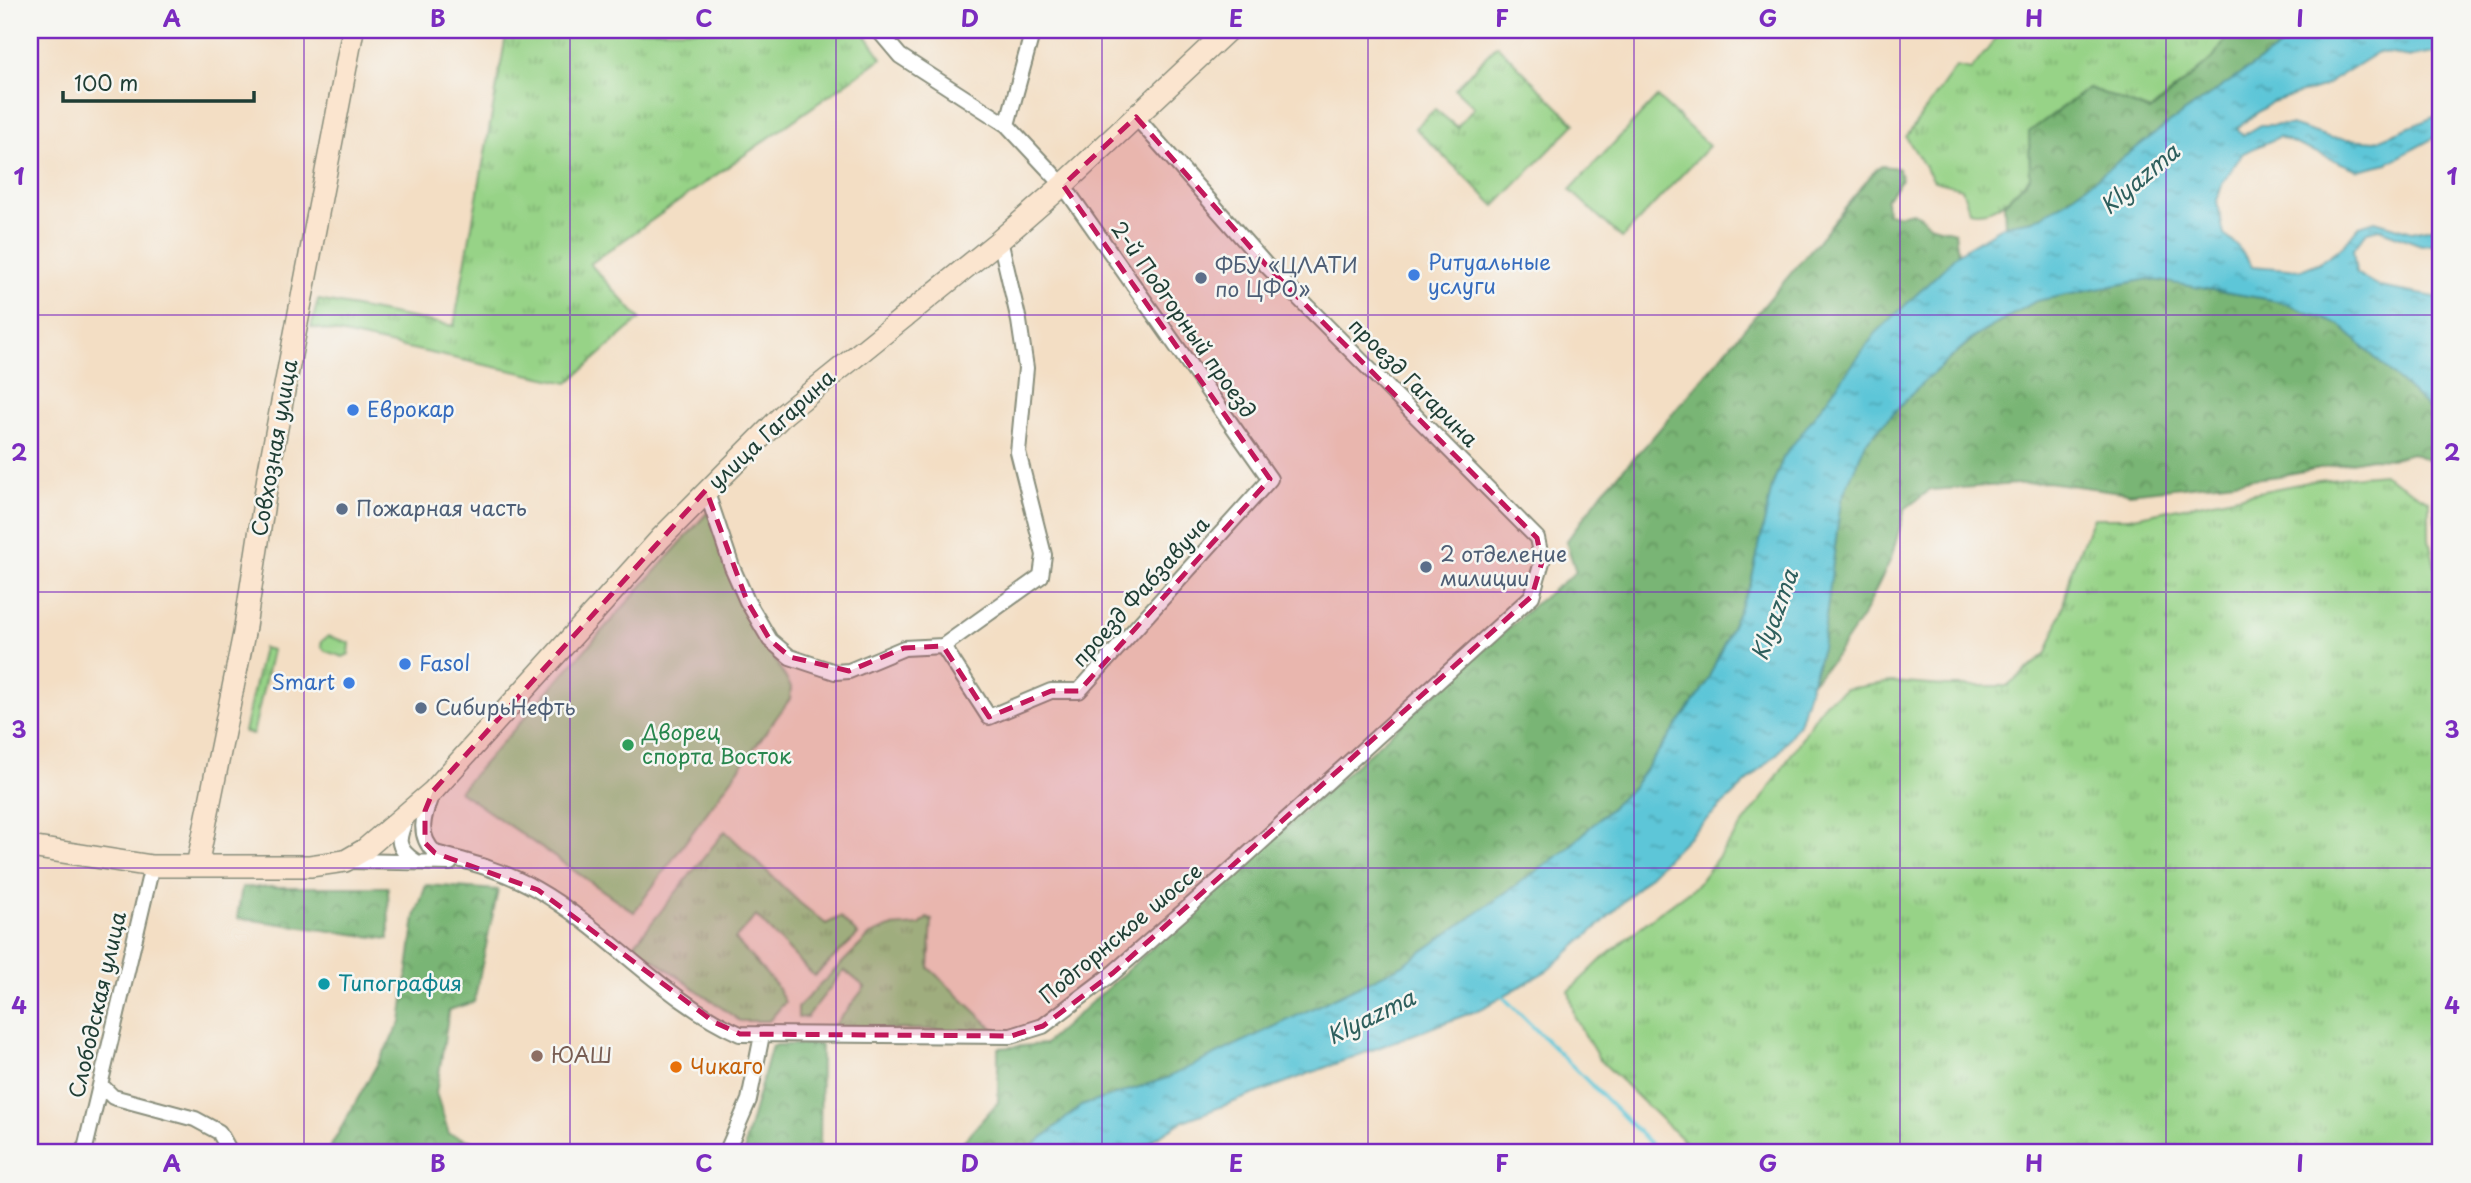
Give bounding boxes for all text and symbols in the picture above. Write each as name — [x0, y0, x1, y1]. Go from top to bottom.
text: A — [163, 0, 181, 35]
text: B — [430, 0, 446, 35]
text: C — [695, 0, 713, 35]
text: D — [961, 0, 979, 35]
text: E — [1229, 0, 1243, 35]
text: F — [1495, 0, 1509, 35]
text: G — [1759, 0, 1777, 35]
text: H — [2025, 0, 2043, 35]
text: I — [2296, 0, 2304, 35]
scale bar — [63, 60, 254, 104]
text: 100 m — [74, 66, 138, 98]
water label: Klyazma — [2092, 134, 2187, 222]
text: 1 — [14, 158, 25, 193]
text: 1 — [2447, 158, 2458, 193]
street label: 2-й Подгорный проезд — [1104, 214, 1265, 424]
place label: Ритуальные услуги — [1428, 245, 1551, 301]
place label: ФБУ «ЦЛАТИ по ЦФО» — [1215, 248, 1358, 304]
marker: Ритуальные услуги — [1406, 267, 1422, 283]
marker: ФБУ «ЦЛАТИ по ЦФО» — [1193, 270, 1209, 286]
street label: проезд Гагарина — [1342, 310, 1487, 454]
street label: Совхозная улица — [242, 356, 304, 539]
street label: улица Гагарина — [700, 360, 842, 496]
place label: Еврокар — [367, 392, 455, 424]
marker: Еврокар — [345, 402, 361, 418]
text: 2 — [11, 434, 27, 469]
text: 2 — [2444, 434, 2460, 469]
place label: Пожарная часть — [356, 491, 527, 523]
marker: Пожарная часть — [334, 501, 350, 517]
street label: проезд Фабзавуча — [1063, 508, 1216, 673]
place label: 2 отделение милиции — [1440, 537, 1567, 593]
marker: 2 отделение милиции — [1418, 559, 1434, 575]
water label: Klyazma — [1741, 563, 1806, 665]
place label: Fasol — [419, 646, 470, 678]
marker: Fasol — [397, 656, 413, 672]
place label: Smart — [272, 665, 335, 697]
marker: Smart — [341, 675, 357, 691]
place label: СибирьНефть — [435, 690, 575, 722]
marker: СибирьНефть — [413, 700, 429, 716]
text: 3 — [11, 711, 27, 746]
text: 3 — [2444, 711, 2460, 746]
place label: Дворец спорта Восток — [641, 715, 792, 771]
marker: Дворец спорта Восток — [620, 737, 636, 753]
street label: Подгорнское шоссе — [1031, 855, 1208, 1010]
street label: Слободская улица — [59, 907, 133, 1101]
place label: Типография — [338, 966, 462, 998]
marker: Типография — [316, 976, 332, 992]
water label: Klyazma — [1320, 979, 1421, 1052]
text: 4 — [11, 987, 27, 1022]
text: 4 — [2444, 987, 2460, 1022]
place label: ЮАШ — [551, 1038, 612, 1070]
marker: ЮАШ — [529, 1048, 545, 1064]
place label: Чикаго — [690, 1049, 763, 1081]
marker: Чикаго — [668, 1059, 684, 1075]
text: A — [163, 1145, 181, 1180]
text: B — [430, 1145, 446, 1180]
text: C — [695, 1145, 713, 1180]
text: D — [961, 1145, 979, 1180]
text: E — [1229, 1145, 1243, 1180]
text: F — [1495, 1145, 1509, 1180]
text: G — [1759, 1145, 1777, 1180]
text: H — [2025, 1145, 2043, 1180]
text: I — [2296, 1145, 2304, 1180]

